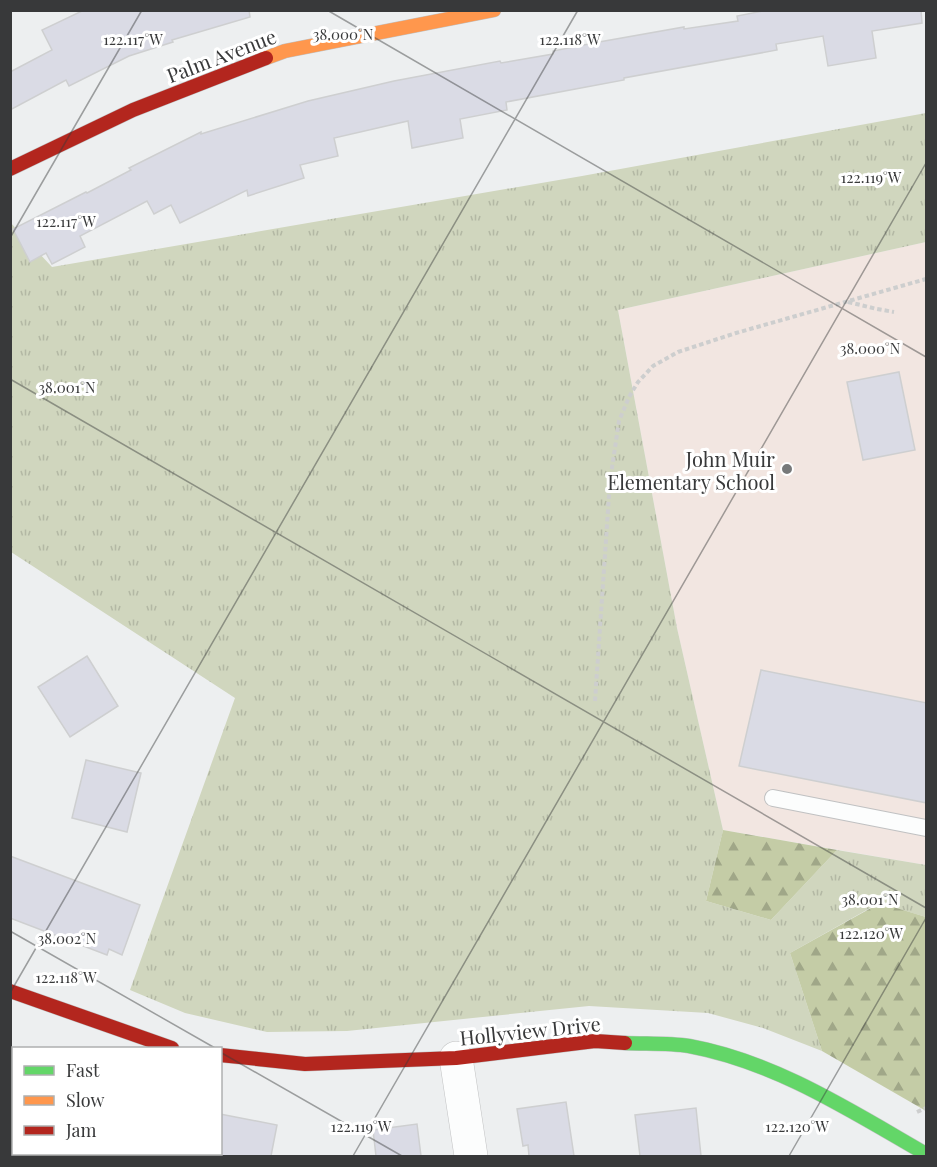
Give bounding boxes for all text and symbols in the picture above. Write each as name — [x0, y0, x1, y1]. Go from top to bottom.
street label: Palm Avenue — [162, 22, 280, 88]
text: 38.000°N — [313, 24, 374, 44]
text: 122.117°W — [103, 29, 163, 49]
text: 122.118°W — [539, 29, 601, 49]
text: 122.119°W — [841, 167, 902, 187]
text: 122.117°W — [36, 211, 96, 231]
text: 38.000°N — [840, 338, 901, 358]
text: 38.001°N — [38, 377, 96, 397]
place label: John Muir Elementary School — [607, 445, 775, 495]
marker: John Muir Elementary School — [780, 462, 794, 476]
text: 38.001°N — [841, 889, 899, 909]
text: 122.120°W — [839, 923, 903, 943]
text: 38.002°N — [38, 928, 97, 948]
text: 122.118°W — [35, 967, 97, 987]
street label: Hollyview Drive — [458, 1009, 602, 1051]
legend — [12, 1047, 222, 1155]
text: Fast — [66, 1058, 100, 1082]
text: Slow — [66, 1088, 104, 1112]
text: 122.119°W — [331, 1116, 392, 1136]
text: 122.120°W — [765, 1116, 829, 1136]
text: Jam — [65, 1118, 96, 1142]

